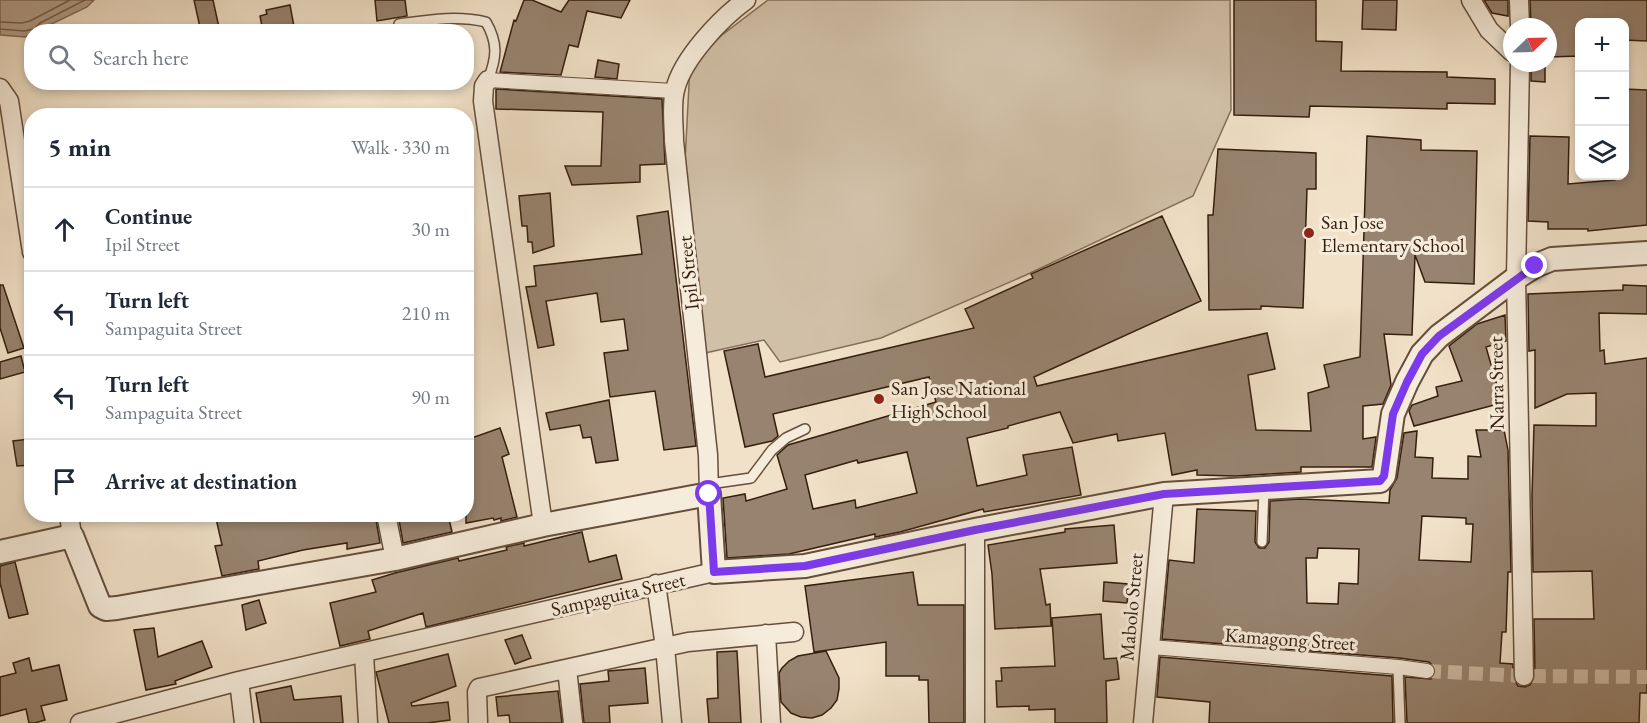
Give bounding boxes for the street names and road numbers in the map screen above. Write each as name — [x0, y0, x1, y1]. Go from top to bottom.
street label: Ipil Street — [671, 234, 705, 312]
street label: Narra Street — [1482, 336, 1510, 430]
street label: Mabolo Street — [1113, 551, 1149, 662]
street label: Sampaguita Street — [548, 566, 688, 622]
street label: Kamagong Street — [1224, 621, 1357, 657]

